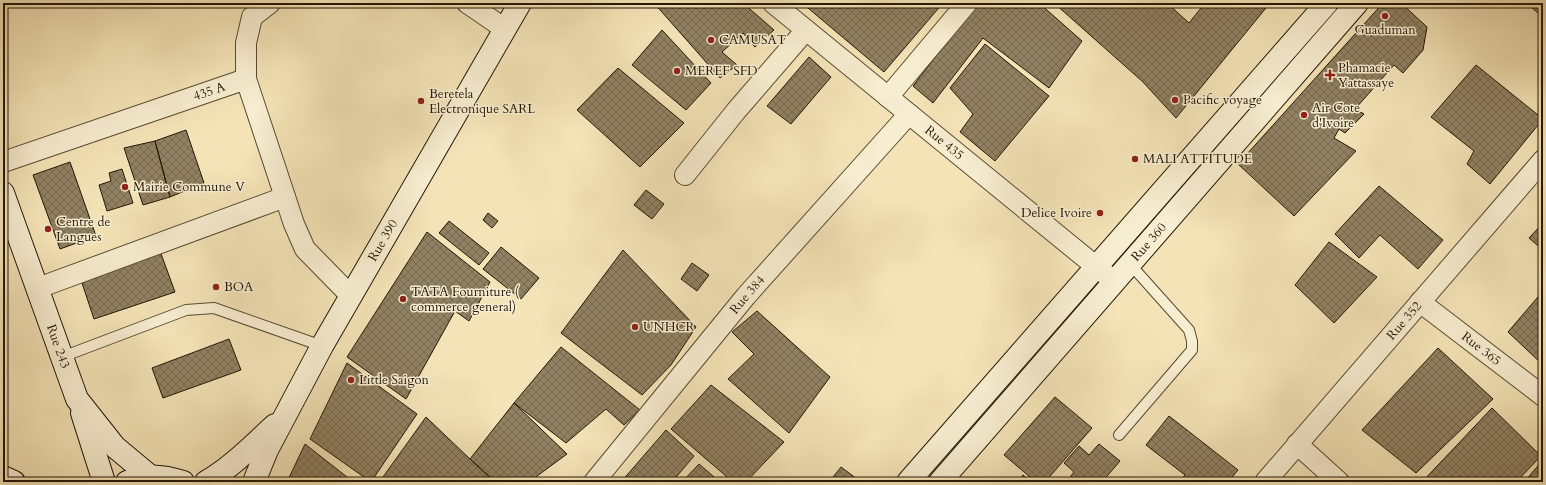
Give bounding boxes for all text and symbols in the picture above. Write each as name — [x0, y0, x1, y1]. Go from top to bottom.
marker: Guaduman — [1380, 11, 1390, 21]
place label: Guaduman — [1354, 21, 1416, 39]
place label: CAMUSAT — [719, 31, 787, 49]
marker: CAMUSAT — [706, 35, 716, 45]
place label: Phamacie Yattassaye — [1338, 59, 1394, 92]
place label: MEREF SFD — [685, 62, 758, 80]
marker: MEREF SFD — [672, 66, 682, 76]
marker: Phamacie Yattassaye — [1325, 70, 1335, 80]
street label: 435 A — [191, 77, 228, 105]
place label: Beretela Electronique SARL — [429, 85, 535, 118]
place label: Pacific voyage — [1183, 91, 1262, 109]
marker: Pacific voyage — [1170, 95, 1180, 105]
marker: Beretela Electronique SARL — [416, 96, 426, 106]
place label: Air Cote d'Ivoire — [1312, 99, 1360, 132]
marker: Air Cote d'Ivoire — [1299, 110, 1309, 120]
street label: Rue 435 — [921, 121, 968, 164]
place label: MALI ATTITUDE — [1143, 150, 1252, 168]
marker: MALI ATTITUDE — [1130, 154, 1140, 164]
place label: Mairie Commune V — [133, 178, 245, 196]
marker: Mairie Commune V — [120, 182, 130, 192]
place label: Delice Ivoire — [1021, 204, 1092, 222]
marker: Delice Ivoire — [1095, 208, 1105, 218]
place label: Centre de Langues — [56, 213, 110, 246]
street label: Rue 390 — [364, 216, 402, 265]
street label: Rue 360 — [1127, 219, 1171, 265]
marker: Centre de Langues — [43, 224, 53, 234]
street label: Rue 384 — [726, 271, 769, 318]
place label: BOA — [224, 278, 254, 296]
marker: BOA — [211, 282, 221, 292]
place label: TATA Fourniture ( commerce general) — [411, 283, 519, 316]
marker: TATA Fourniture ( commerce general) — [398, 294, 408, 304]
street label: Rue 352 — [1382, 297, 1426, 344]
place label: UNHCR — [643, 318, 695, 336]
street label: Rue 243 — [42, 322, 74, 371]
marker: UNHCR — [630, 322, 640, 332]
street label: Rue 365 — [1458, 328, 1505, 370]
place label: Little Saigon — [359, 371, 430, 389]
marker: Little Saigon — [346, 375, 356, 385]

